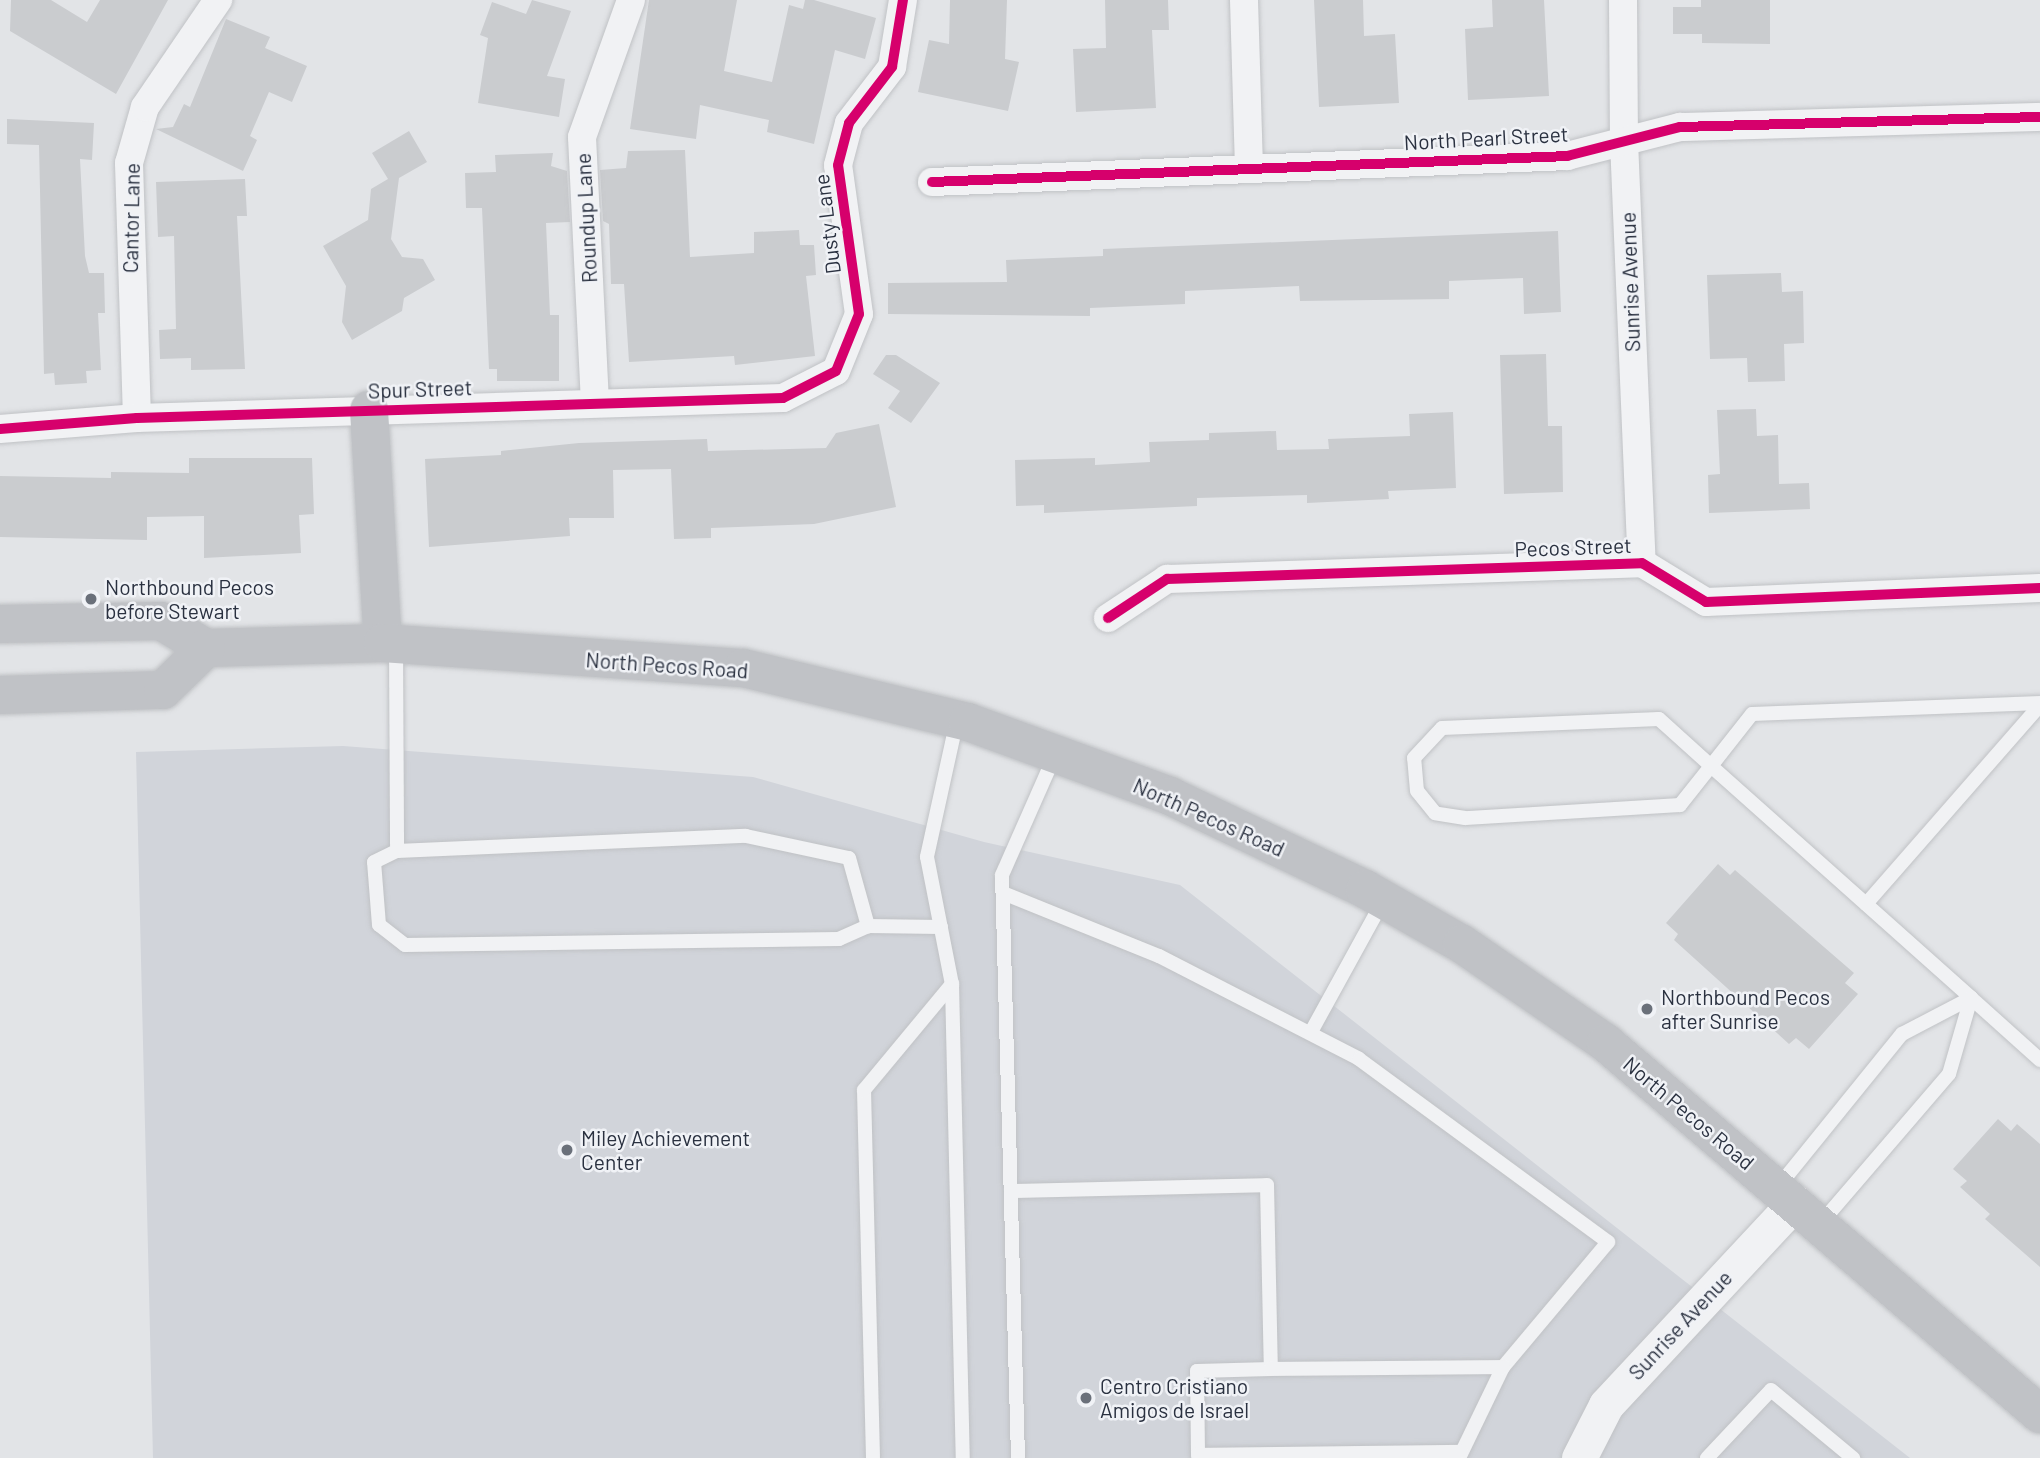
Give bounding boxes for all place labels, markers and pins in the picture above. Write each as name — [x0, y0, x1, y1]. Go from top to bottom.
place label: Northbound Pecos before Stewart — [105, 574, 274, 624]
marker: Northbound Pecos before Stewart — [83, 591, 99, 607]
place label: Northbound Pecos after Sunrise — [1661, 984, 1830, 1034]
marker: Northbound Pecos after Sunrise — [1639, 1001, 1655, 1017]
place label: Miley Achievement Center — [581, 1125, 750, 1175]
marker: Miley Achievement Center — [559, 1142, 575, 1158]
place label: Centro Cristiano Amigos de Israel — [1100, 1373, 1249, 1423]
marker: Centro Cristiano Amigos de Israel — [1078, 1390, 1094, 1406]

